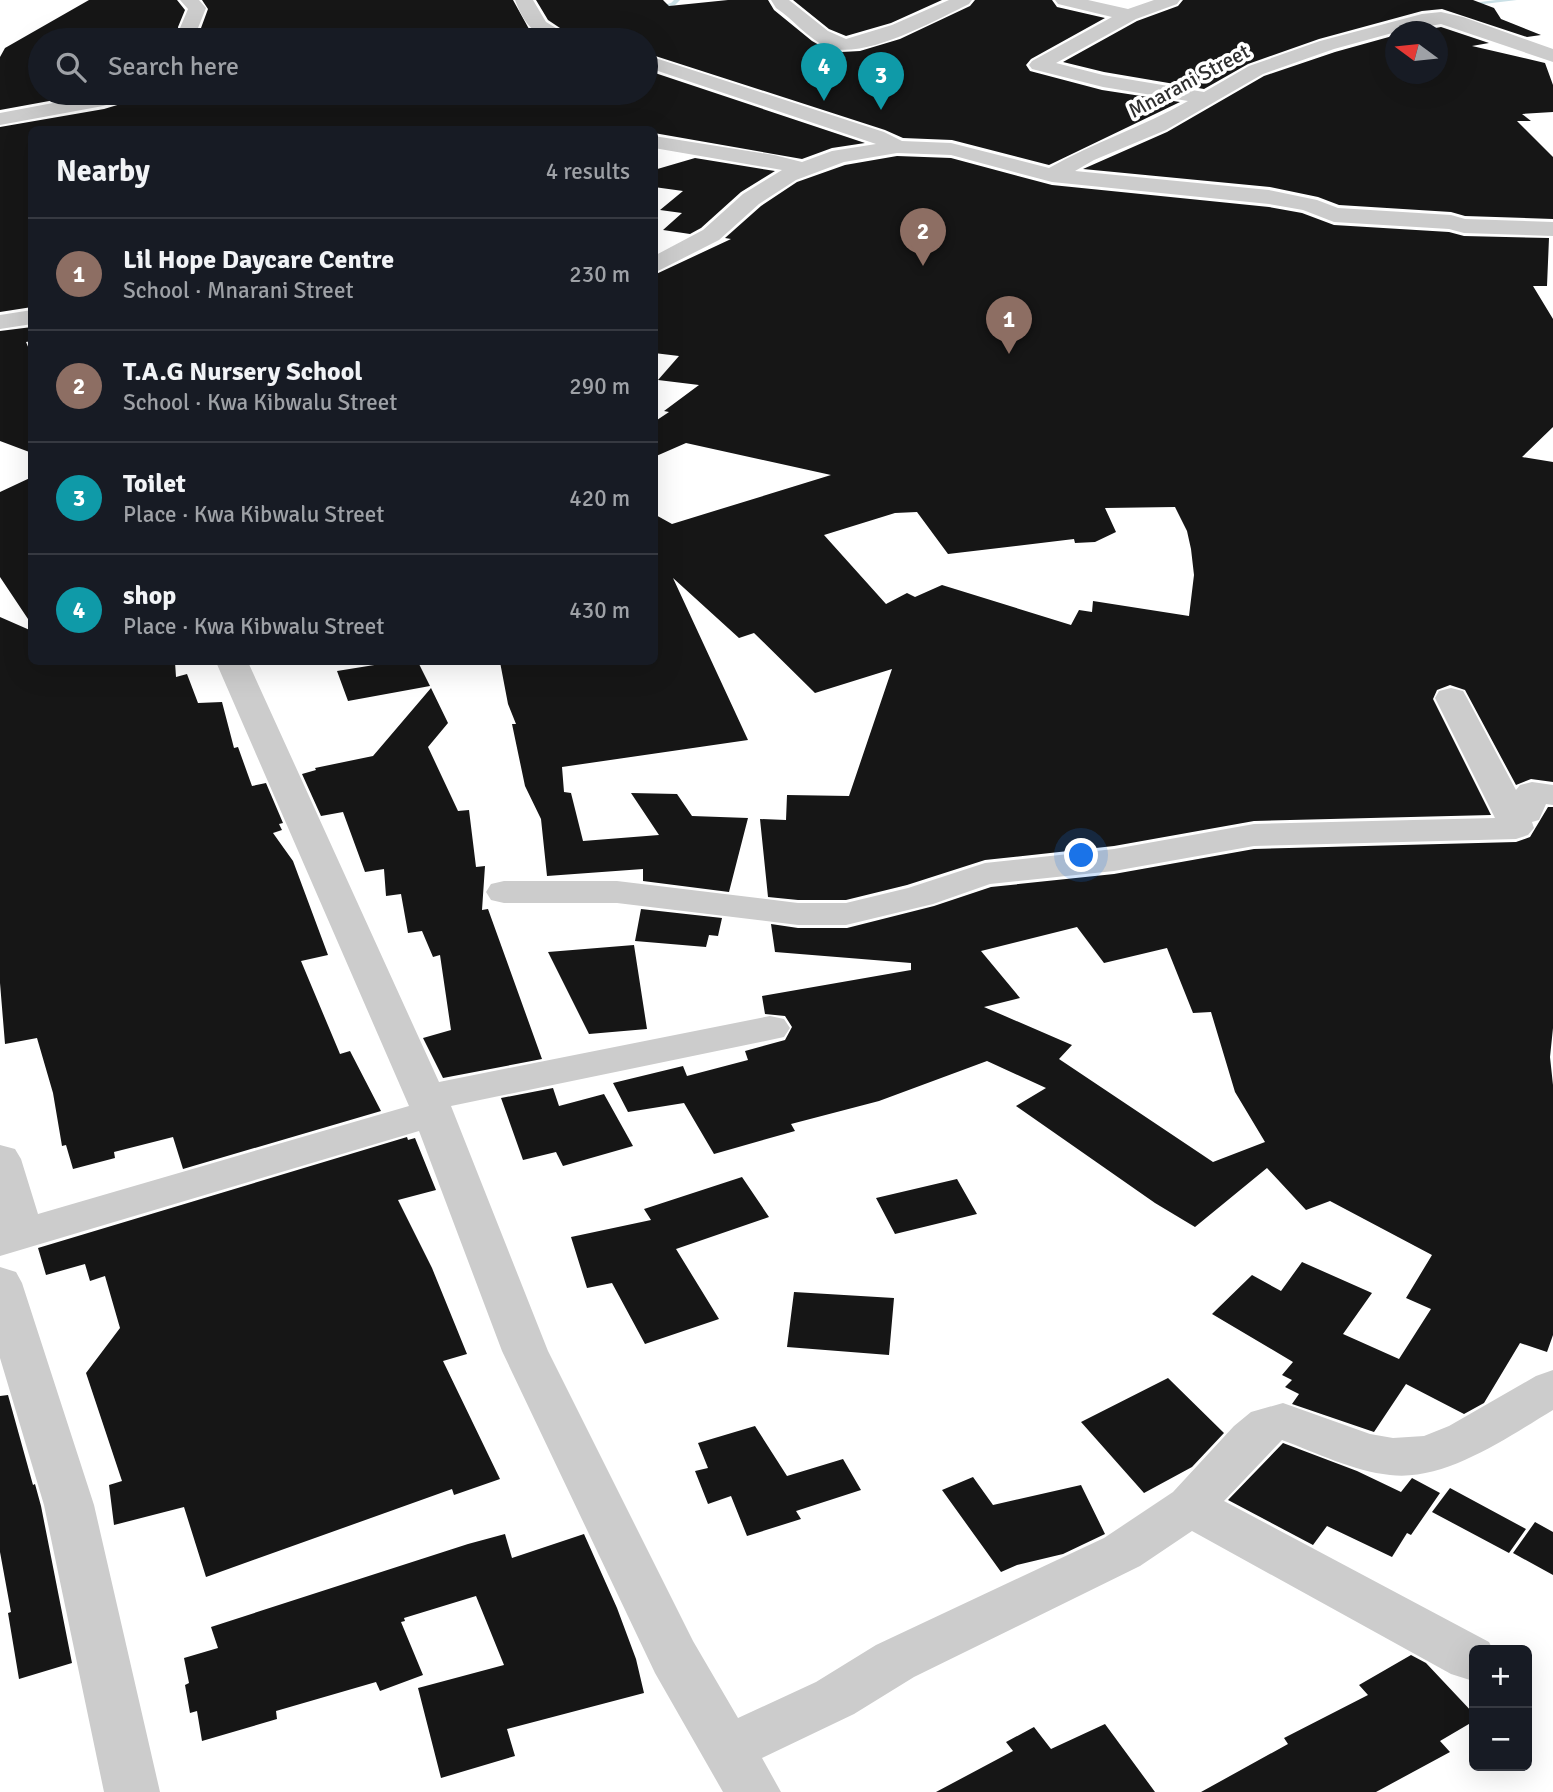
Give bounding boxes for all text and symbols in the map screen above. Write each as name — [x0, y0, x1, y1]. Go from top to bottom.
north arrow — [1385, 21, 1448, 84]
search box — [28, 28, 658, 105]
street label: Mnarani Street — [1124, 38, 1254, 124]
pin: 4 — [801, 43, 847, 101]
icon: search — [52, 48, 90, 86]
text: Search here — [108, 51, 239, 83]
pin: 3 — [858, 52, 904, 110]
text: Nearby — [56, 153, 150, 190]
text: 4 results — [546, 157, 630, 186]
pin: 2 — [900, 208, 946, 266]
text: Lil Hope Daycare Centre — [123, 244, 394, 276]
text: 1 — [73, 260, 85, 289]
text: 230 m — [569, 260, 630, 289]
text: School · Mnarani Street — [123, 276, 353, 305]
pin: 1 — [986, 296, 1032, 354]
text: T.A.G Nursery School — [123, 356, 362, 388]
text: 2 — [73, 372, 85, 401]
text: 290 m — [569, 372, 630, 401]
text: School · Kwa Kibwalu Street — [123, 388, 397, 417]
text: Toilet — [123, 468, 186, 500]
text: 3 — [73, 484, 85, 513]
text: 420 m — [569, 484, 630, 513]
text: Place · Kwa Kibwalu Street — [123, 500, 384, 529]
text: shop — [123, 580, 176, 612]
text: 4 — [73, 596, 85, 625]
text: 430 m — [569, 596, 630, 625]
text: Place · Kwa Kibwalu Street — [123, 612, 384, 641]
your location — [1064, 838, 1098, 872]
map controls — [1469, 1645, 1532, 1771]
button: + — [1469, 1645, 1532, 1708]
button: − — [1469, 1708, 1532, 1771]

